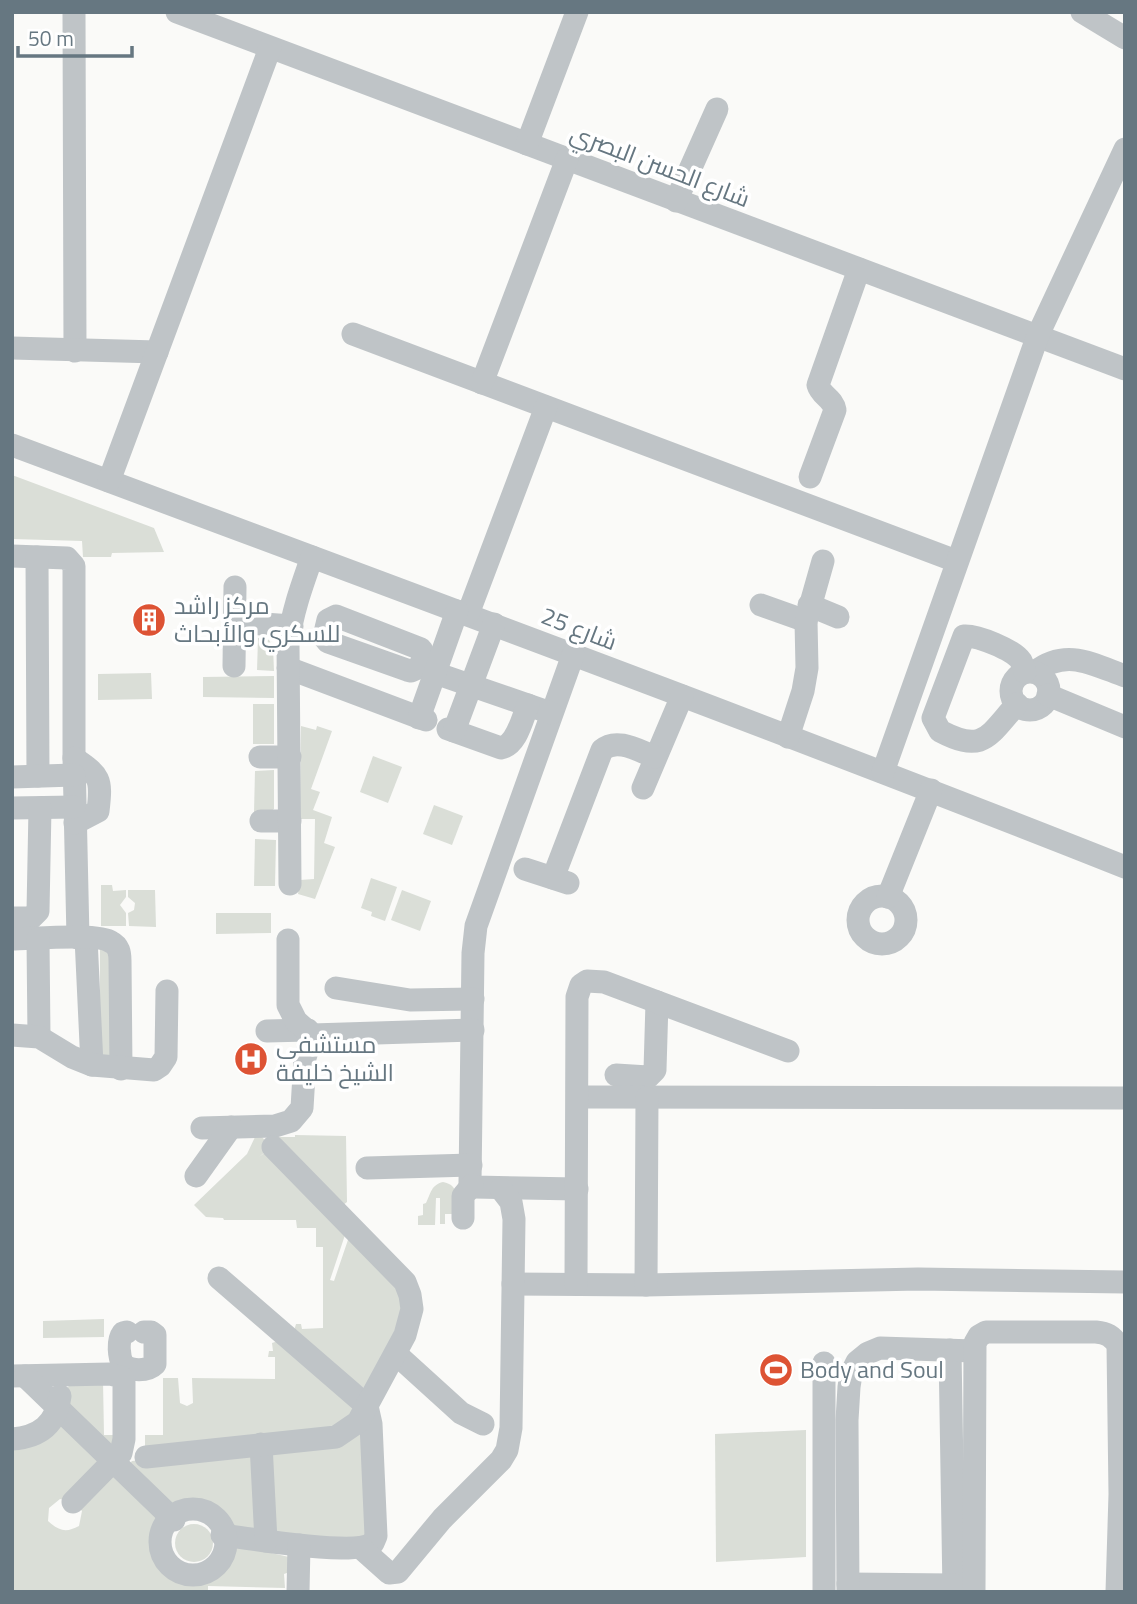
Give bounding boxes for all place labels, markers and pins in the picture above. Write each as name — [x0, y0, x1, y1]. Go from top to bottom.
place label: مركز راشد للسكري والأبحاث — [174, 587, 340, 652]
building icon: مركز راشد للسكري والأبحاث — [130, 601, 168, 639]
place label: مستشفى الشيخ خليفة — [276, 1026, 394, 1090]
hospital icon: مستشفى الشيخ خليفة — [232, 1040, 270, 1078]
sports icon: Body and Soul — [757, 1351, 795, 1389]
place label: Body and Soul — [800, 1351, 944, 1387]

